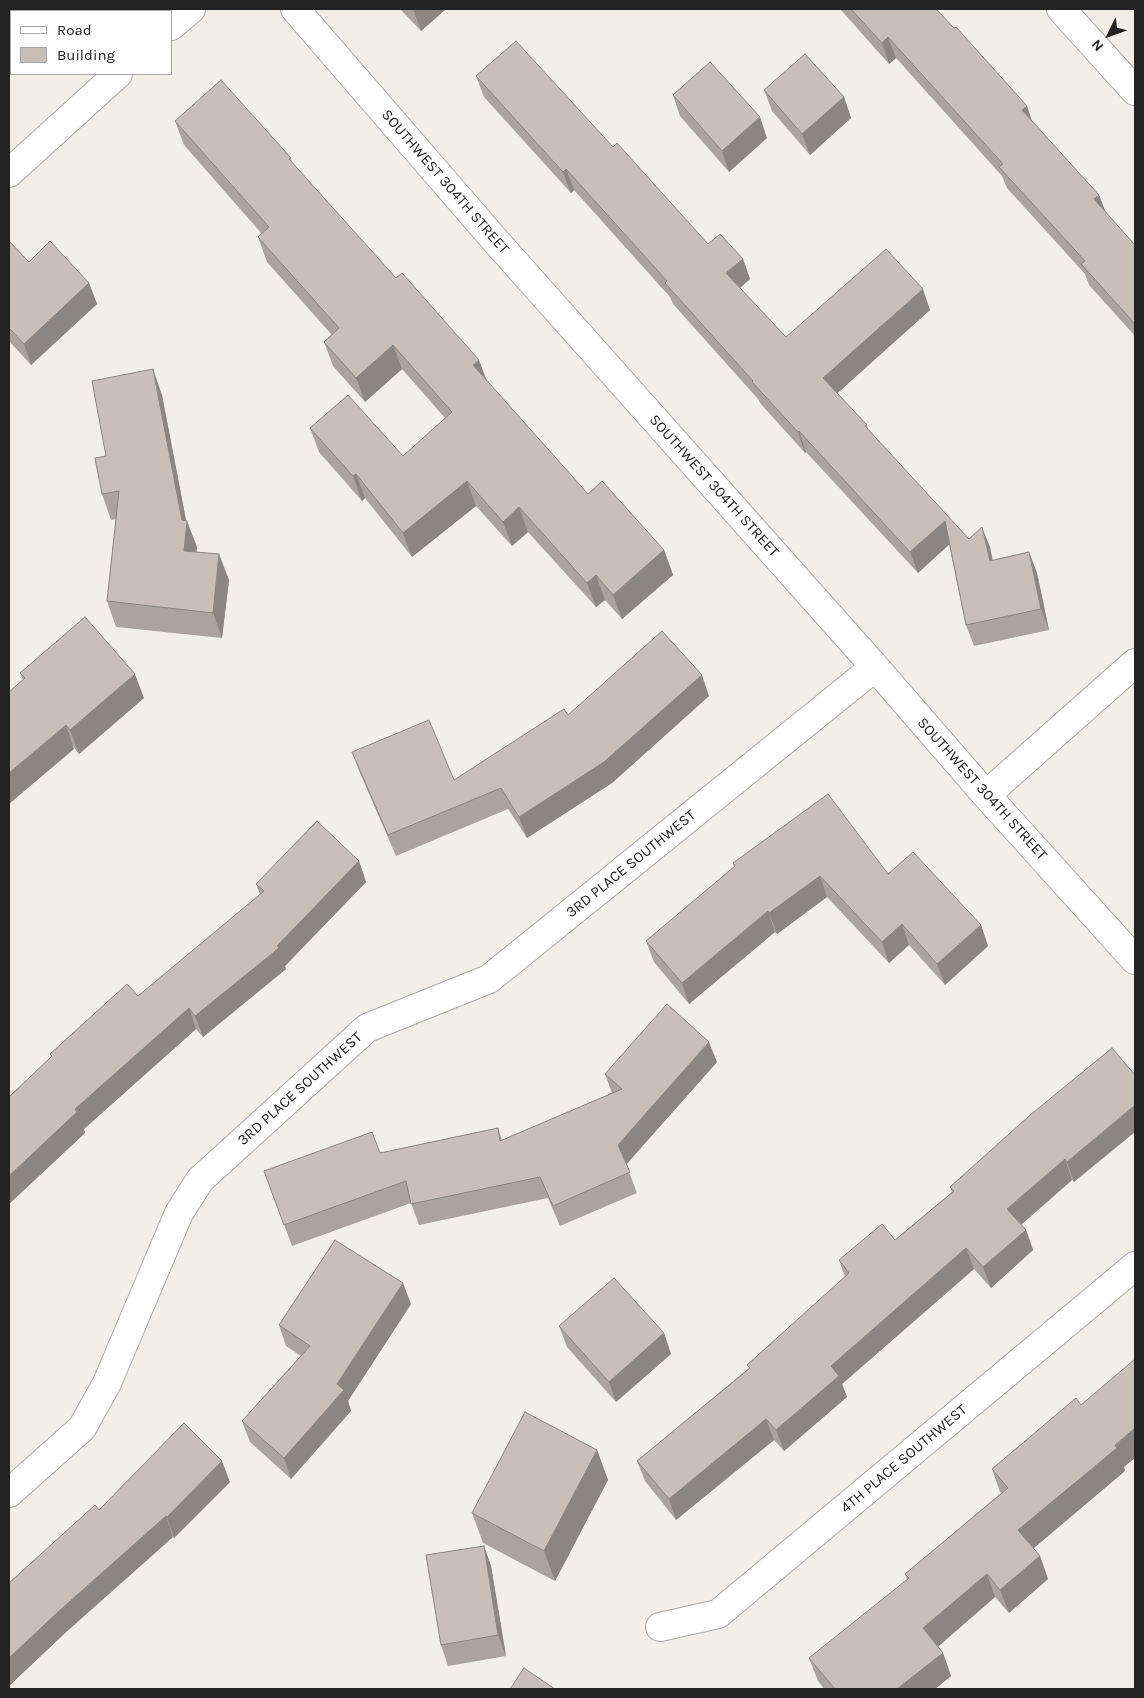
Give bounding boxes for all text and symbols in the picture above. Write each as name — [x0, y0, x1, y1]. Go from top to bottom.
legend — [10, 10, 172, 75]
north arrow — [1084, 10, 1134, 60]
text: Road — [57, 21, 92, 39]
text: N — [1088, 36, 1107, 55]
text: Building — [57, 46, 115, 64]
street label: SOUTHWEST 304TH STREET — [377, 106, 513, 258]
street label: SOUTHWEST 304TH STREET — [645, 411, 783, 561]
street label: SOUTHWEST 304TH STREET — [913, 714, 1051, 864]
street label: 3RD PLACE SOUTHWEST — [563, 806, 699, 922]
street label: 3RD PLACE SOUTHWEST — [234, 1028, 366, 1150]
street label: 4TH PLACE SOUTHWEST — [837, 1401, 971, 1517]

